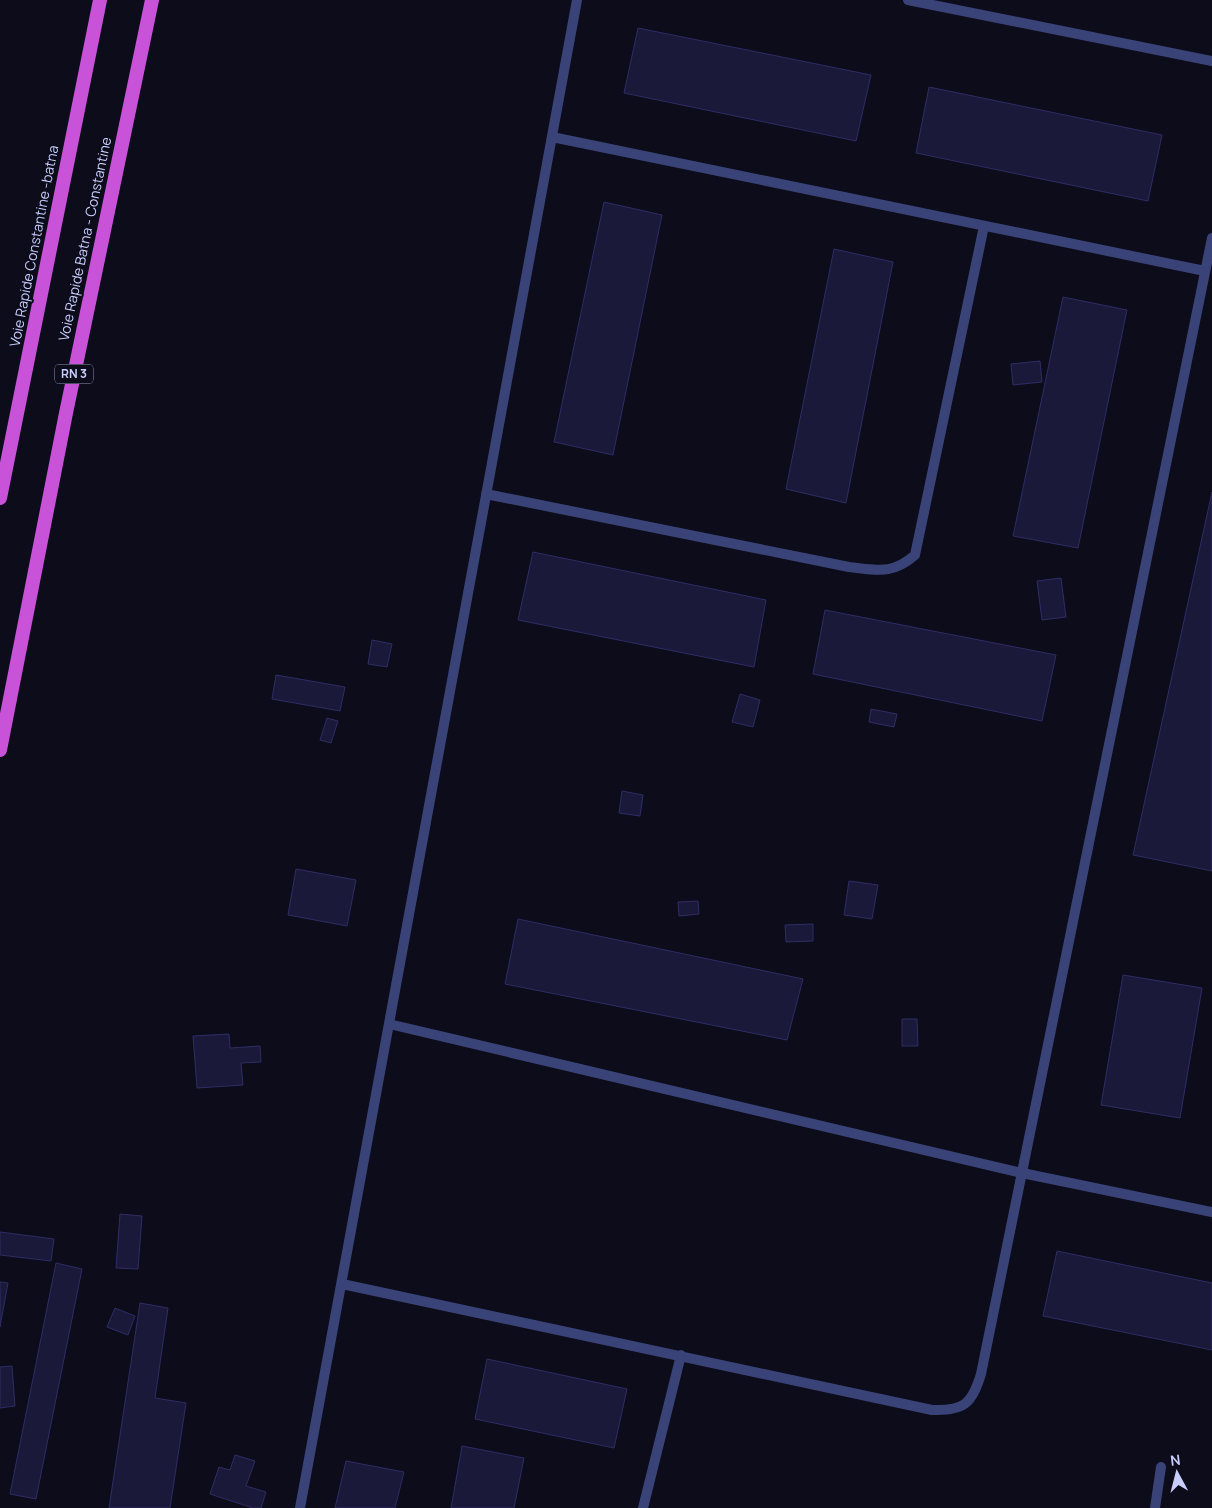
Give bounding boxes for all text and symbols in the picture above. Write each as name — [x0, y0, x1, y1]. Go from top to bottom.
street label: Voie Rapide Batna - Constantine — [54, 135, 115, 343]
street label: Voie Rapide Constantine -batna — [5, 143, 62, 348]
road number: RN 3 — [55, 364, 93, 384]
north arrow — [1152, 1448, 1202, 1498]
text: N — [1169, 1450, 1182, 1470]

